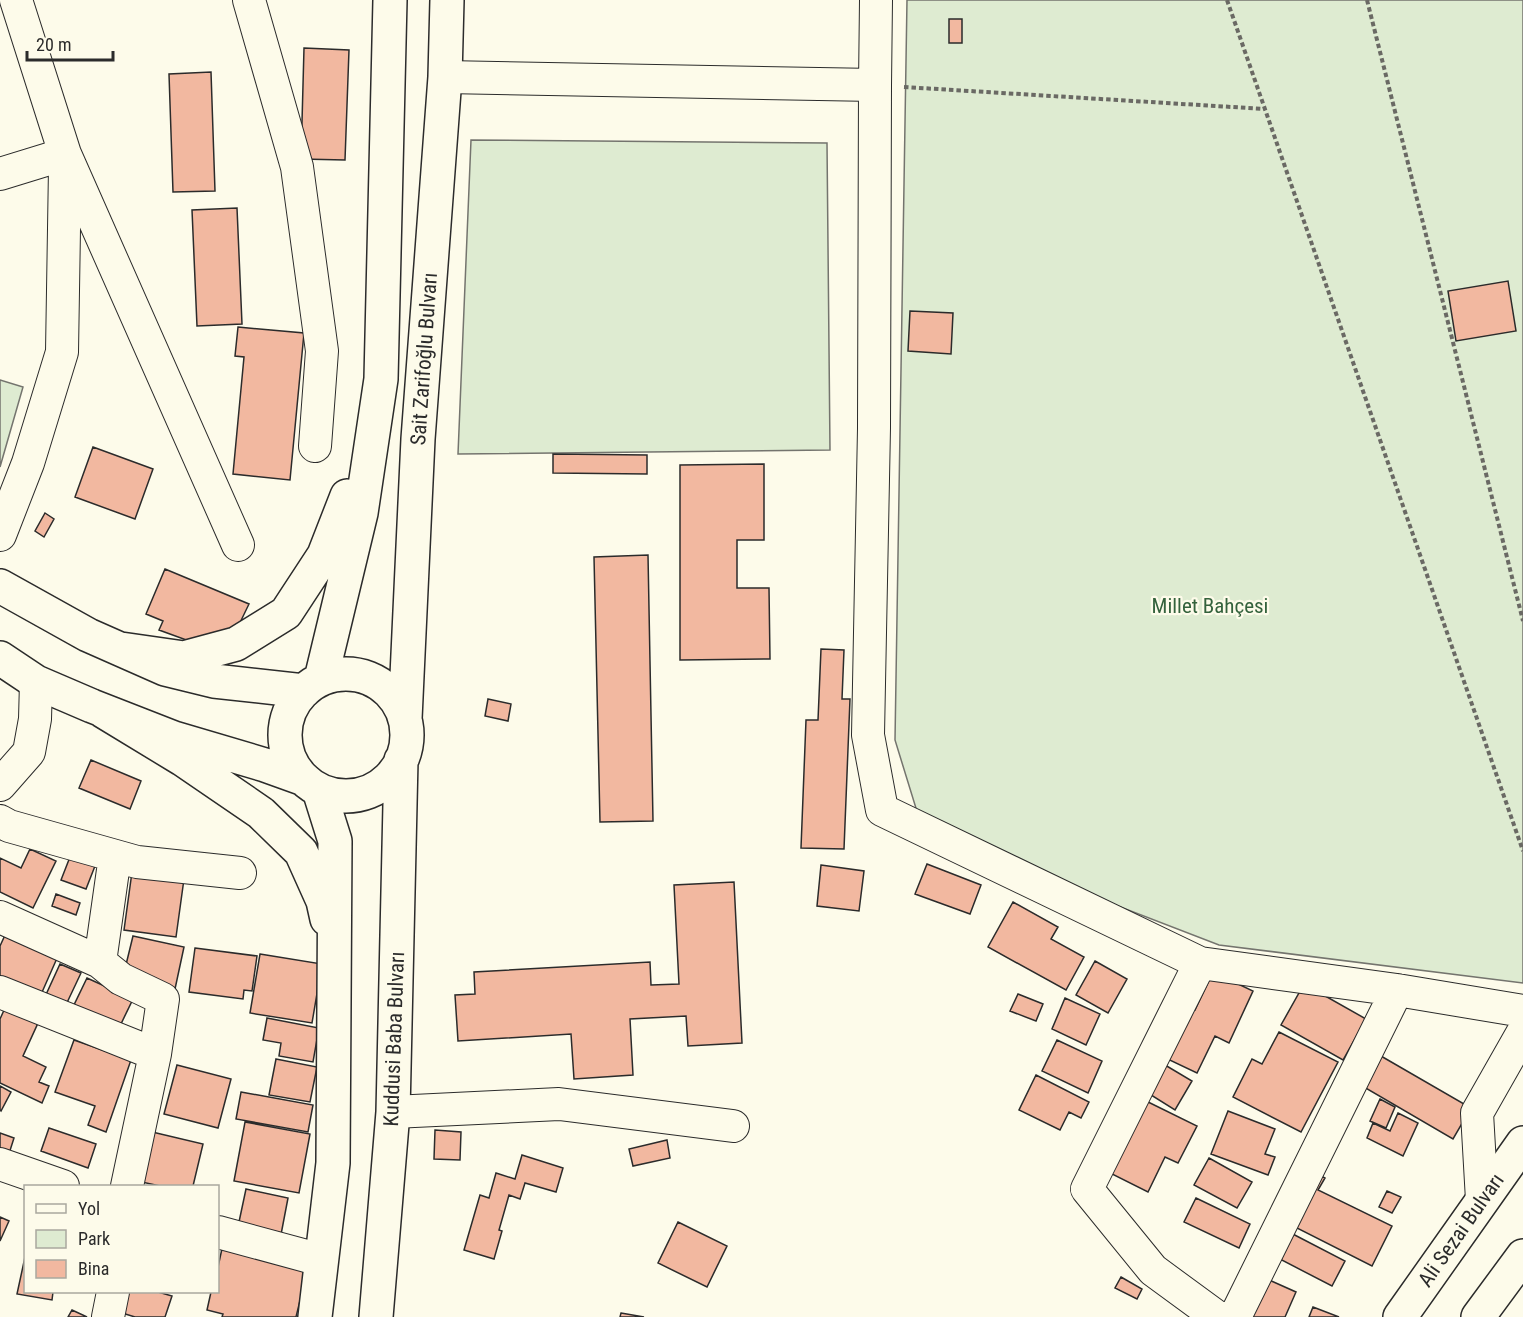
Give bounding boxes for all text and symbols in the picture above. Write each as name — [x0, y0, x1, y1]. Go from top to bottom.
scale bar — [27, 24, 112, 62]
text: 20 m — [36, 34, 71, 55]
street label: Sait Zarifoğlu Bulvarı — [406, 272, 442, 446]
park label: Millet Bahçesi — [1152, 594, 1268, 618]
street label: Kuddusi Baba Bulvarı — [379, 951, 409, 1127]
street label: Ali Sezai Bulvarı — [1413, 1169, 1509, 1291]
legend — [24, 1185, 219, 1293]
text: Yol — [78, 1198, 100, 1219]
text: Park — [78, 1228, 110, 1249]
text: Bina — [78, 1258, 109, 1279]

